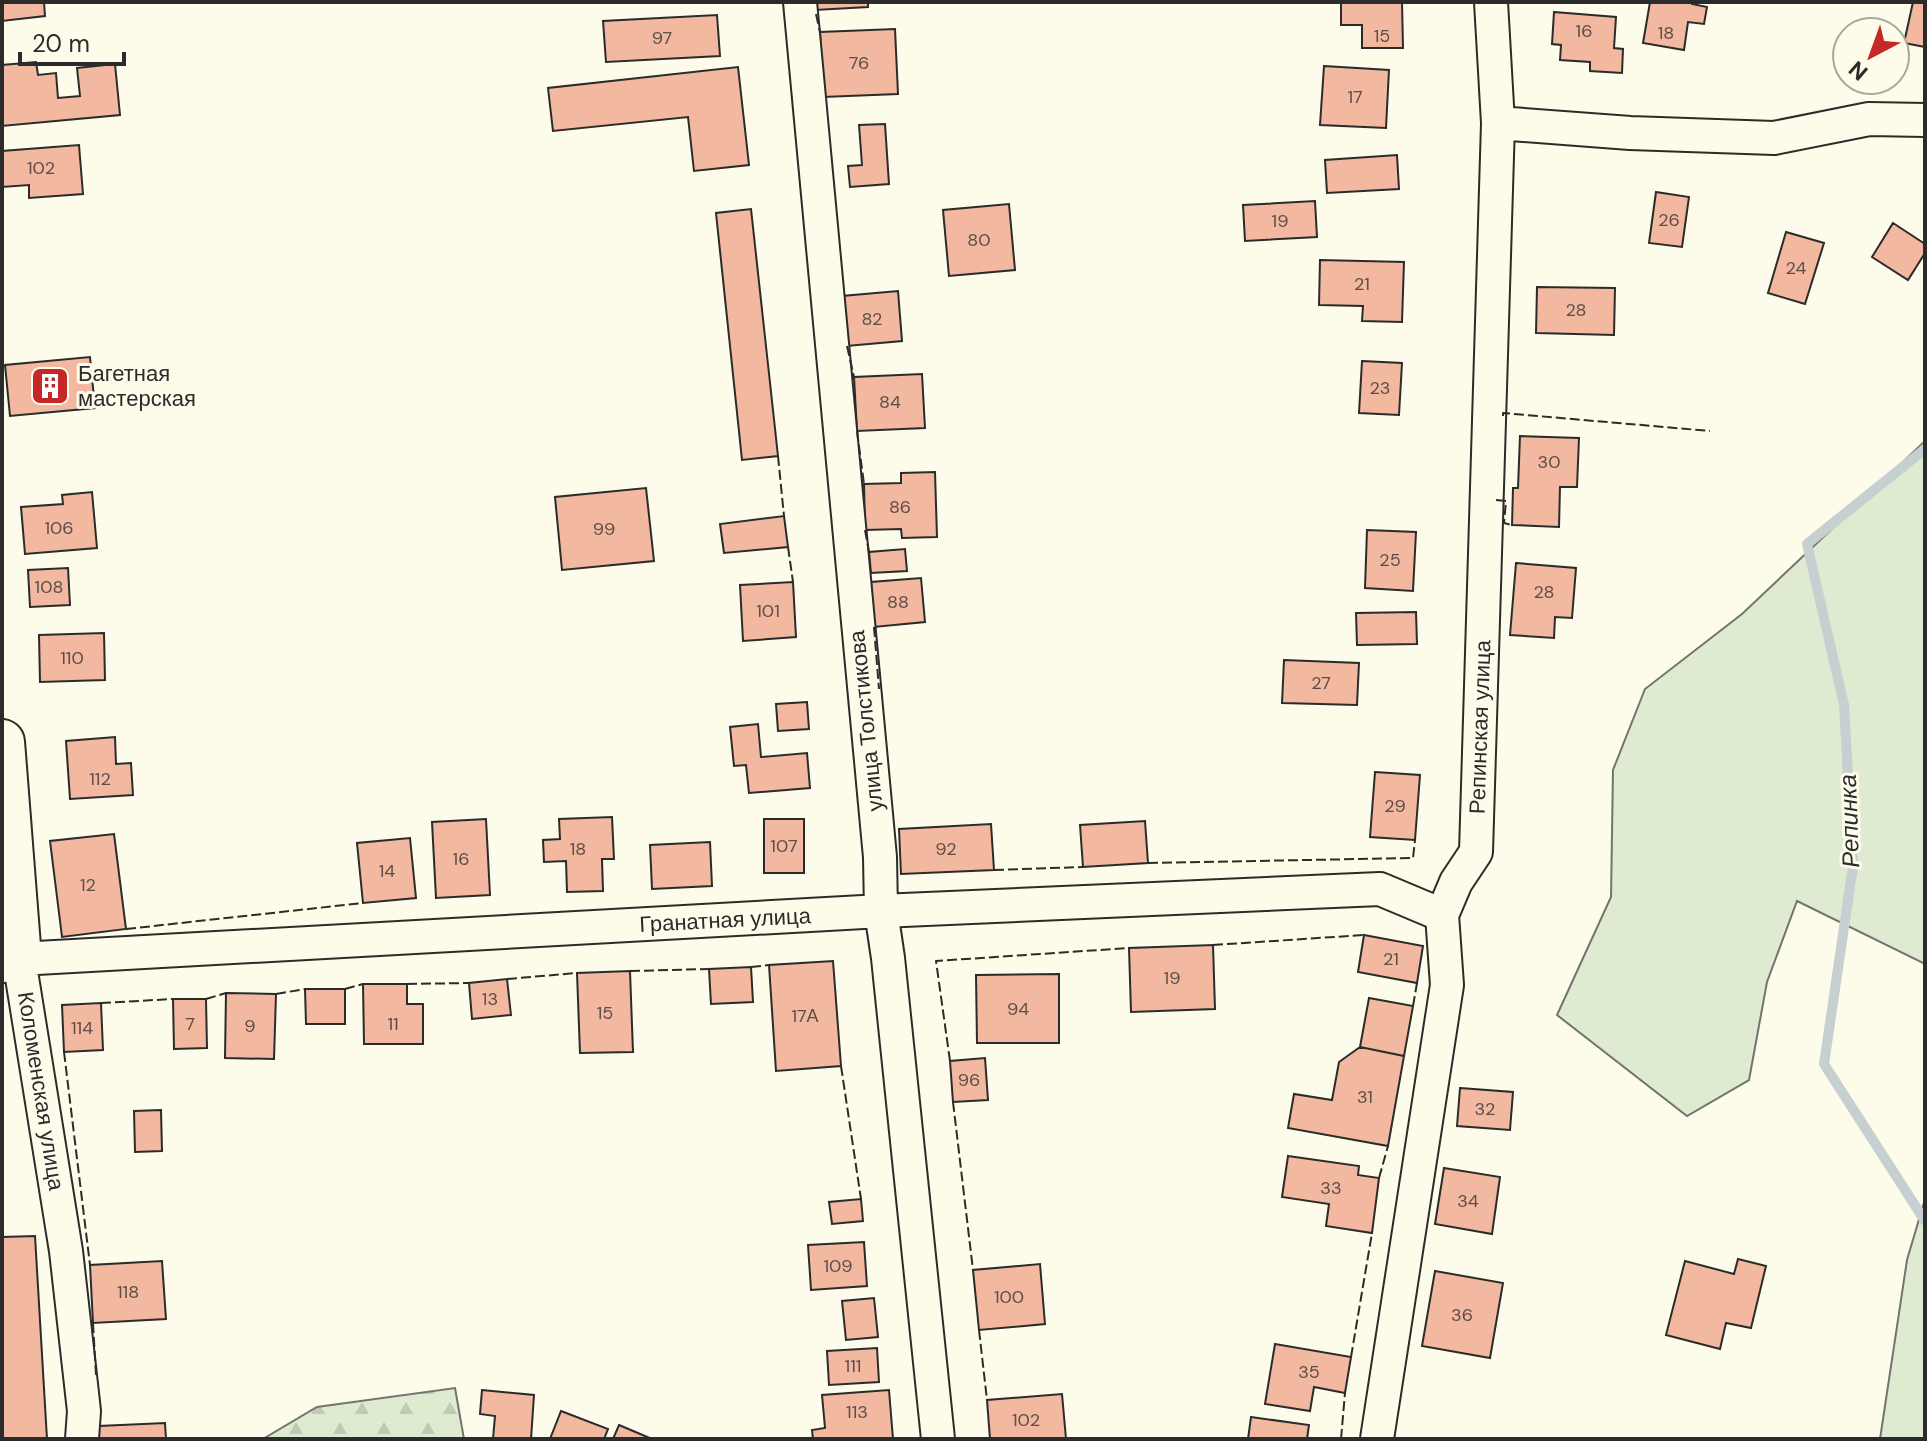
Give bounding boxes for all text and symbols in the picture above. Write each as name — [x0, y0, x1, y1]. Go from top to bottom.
scale bar — [20, 16, 124, 66]
north arrow — [1831, 16, 1911, 96]
house number: 16 — [1576, 19, 1592, 43]
house number: 18 — [1658, 21, 1674, 45]
house number: 15 — [1374, 24, 1390, 48]
house number: 97 — [652, 26, 672, 50]
text: 20 m — [32, 28, 90, 59]
house number: 76 — [849, 51, 869, 75]
text: N — [1843, 55, 1874, 87]
house number: 17 — [1347, 85, 1363, 109]
house number: 102 — [27, 156, 55, 180]
house number: 26 — [1658, 208, 1680, 232]
house number: 19 — [1272, 209, 1288, 233]
house number: 80 — [967, 228, 991, 252]
house number: 24 — [1786, 256, 1807, 280]
house number: 21 — [1354, 272, 1370, 296]
house number: 28 — [1565, 298, 1587, 322]
house number: 82 — [861, 307, 883, 331]
place label: Багетная мастерская — [78, 359, 196, 413]
building icon: Багетная мастерская — [29, 365, 71, 407]
house number: 23 — [1369, 376, 1391, 400]
house number: 84 — [879, 390, 901, 414]
house number: 30 — [1538, 450, 1560, 474]
house number: 86 — [889, 495, 911, 519]
house number: 106 — [44, 516, 74, 540]
house number: 99 — [593, 517, 615, 541]
house number: 25 — [1379, 548, 1401, 572]
house number: 108 — [35, 575, 63, 599]
house number: 28 — [1533, 580, 1555, 604]
house number: 88 — [887, 590, 909, 614]
house number: 101 — [756, 599, 780, 623]
street label: улица Толстикова — [842, 628, 890, 813]
street label: Репинская улица — [1462, 639, 1498, 814]
house number: 110 — [60, 646, 84, 670]
house number: 27 — [1311, 671, 1331, 695]
house number: 112 — [89, 767, 111, 791]
water label: Репинка — [1832, 774, 1866, 868]
house number: 29 — [1384, 794, 1406, 818]
house number: 107 — [770, 834, 798, 858]
house number: 18 — [570, 837, 586, 861]
house number: 92 — [935, 837, 957, 861]
house number: 16 — [453, 847, 469, 871]
house number: 14 — [379, 859, 395, 883]
house number: 12 — [80, 873, 96, 897]
street label: Гранатная улица — [638, 901, 812, 939]
house number: 21 — [1383, 947, 1399, 971]
house number: 19 — [1164, 966, 1180, 990]
house number: 13 — [482, 987, 498, 1011]
street label: Коломенская улица — [11, 989, 71, 1193]
house number: 94 — [1007, 997, 1029, 1021]
house number: 15 — [597, 1001, 613, 1025]
house number: 17А — [791, 1004, 819, 1028]
house number: 7 — [185, 1012, 195, 1036]
house number: 11 — [387, 1012, 399, 1036]
house number: 9 — [244, 1014, 256, 1038]
house number: 114 — [71, 1016, 93, 1040]
house number: 96 — [958, 1068, 980, 1092]
house number: 31 — [1357, 1085, 1373, 1109]
house number: 32 — [1474, 1097, 1496, 1121]
house number: 33 — [1320, 1176, 1342, 1200]
house number: 34 — [1457, 1189, 1479, 1213]
house number: 109 — [823, 1254, 853, 1278]
house number: 118 — [117, 1280, 139, 1304]
house number: 100 — [994, 1285, 1024, 1309]
house number: 36 — [1451, 1303, 1473, 1327]
house number: 111 — [845, 1354, 861, 1378]
house number: 35 — [1298, 1360, 1320, 1384]
house number: 113 — [846, 1400, 868, 1424]
house number: 102 — [1012, 1408, 1040, 1432]

